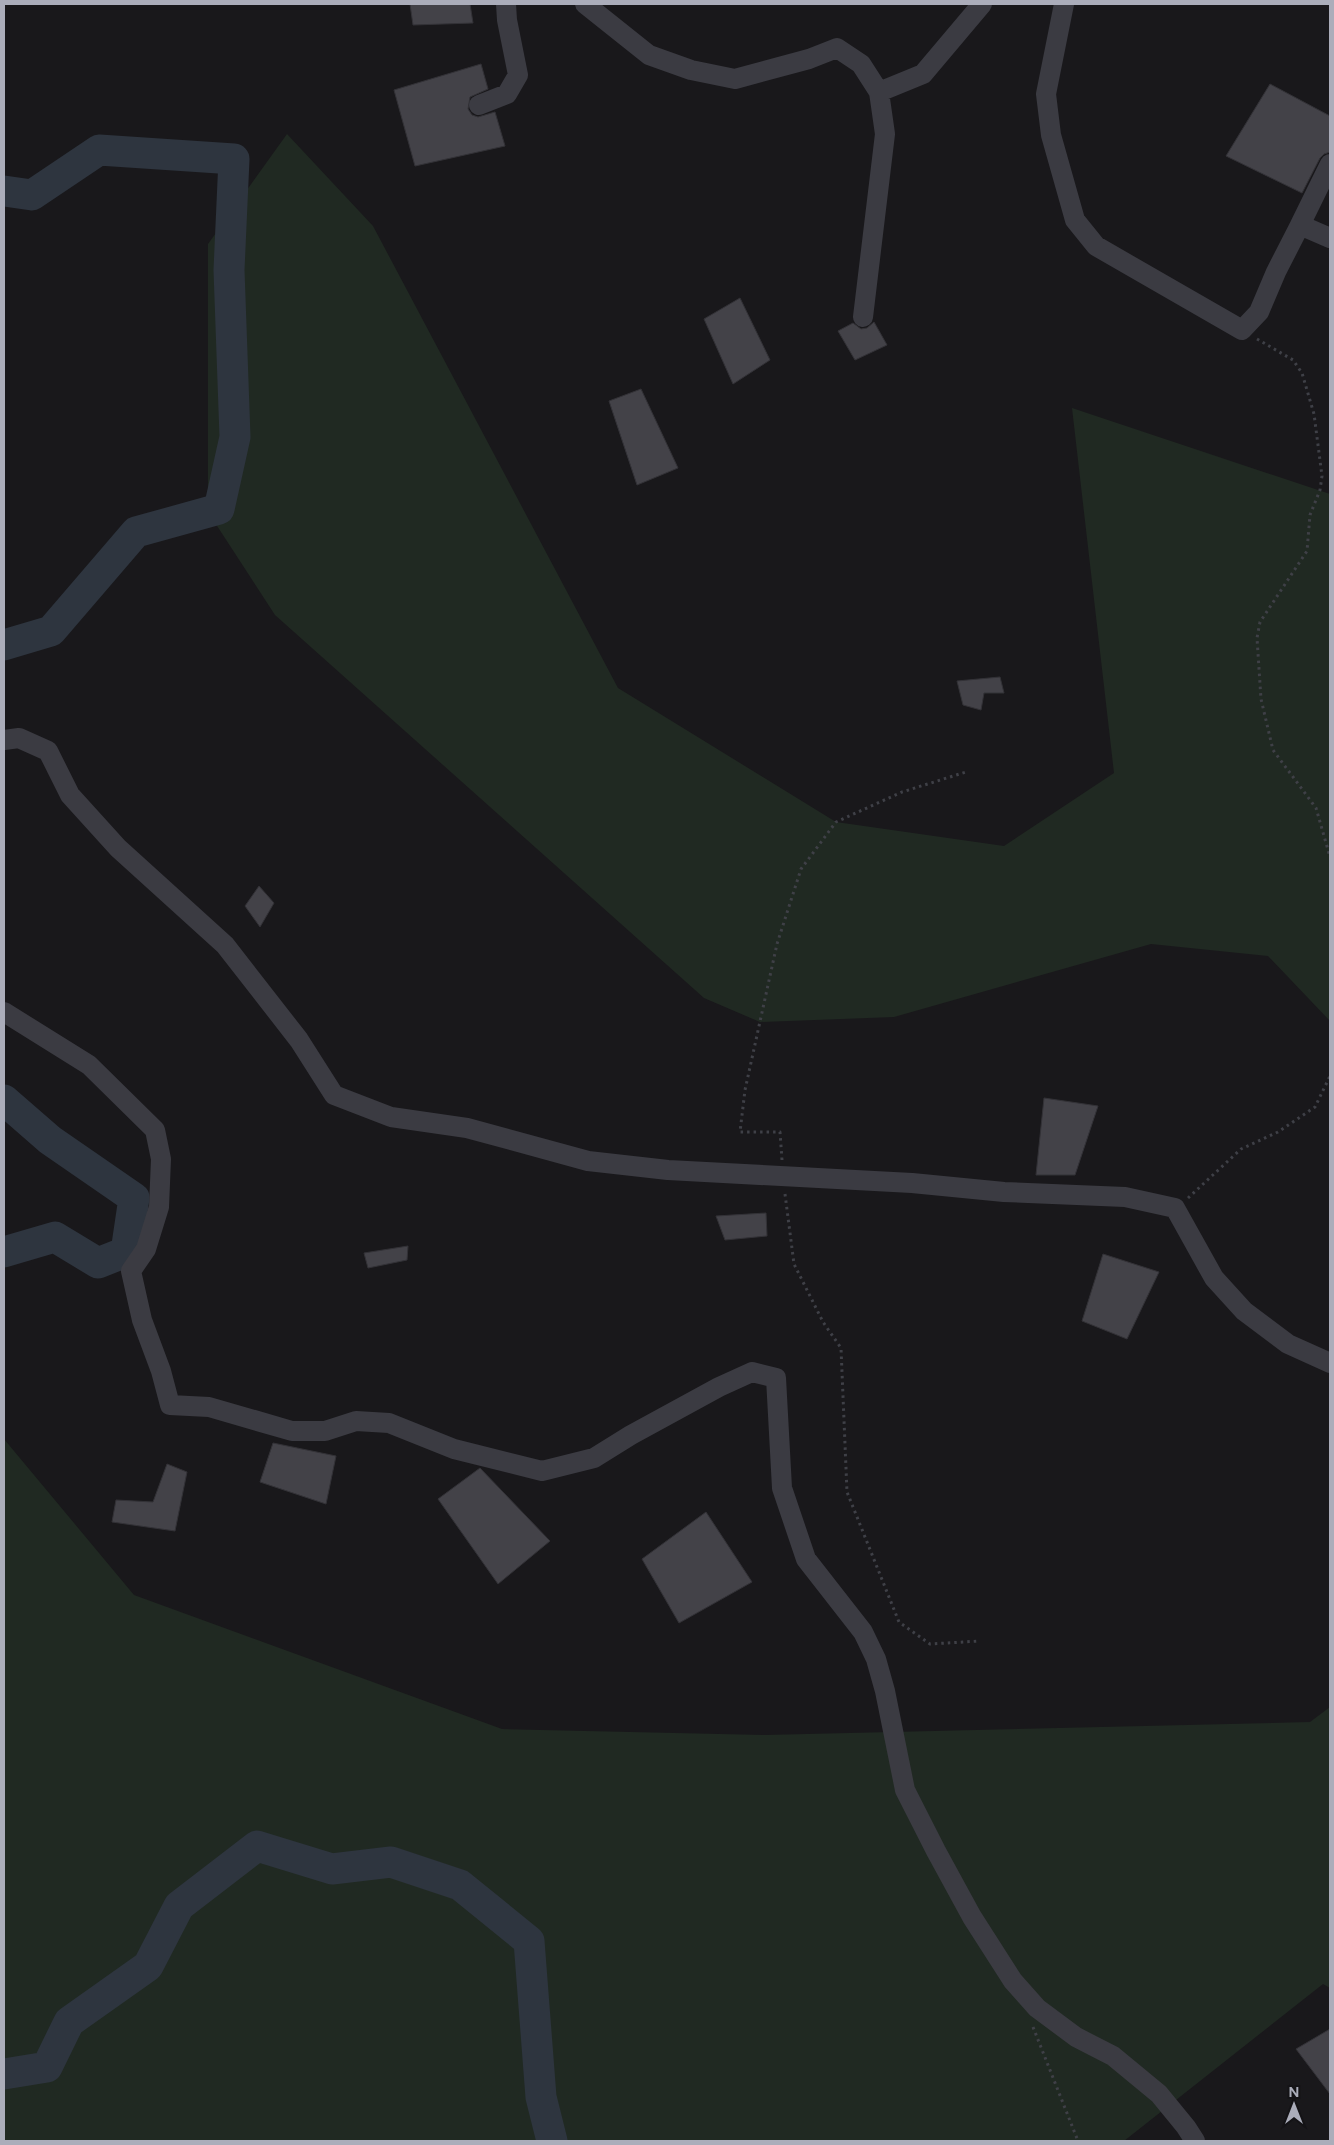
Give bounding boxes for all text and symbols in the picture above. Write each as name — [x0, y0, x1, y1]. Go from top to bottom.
north arrow — [1269, 2080, 1319, 2130]
text: N — [1289, 2084, 1299, 2101]

